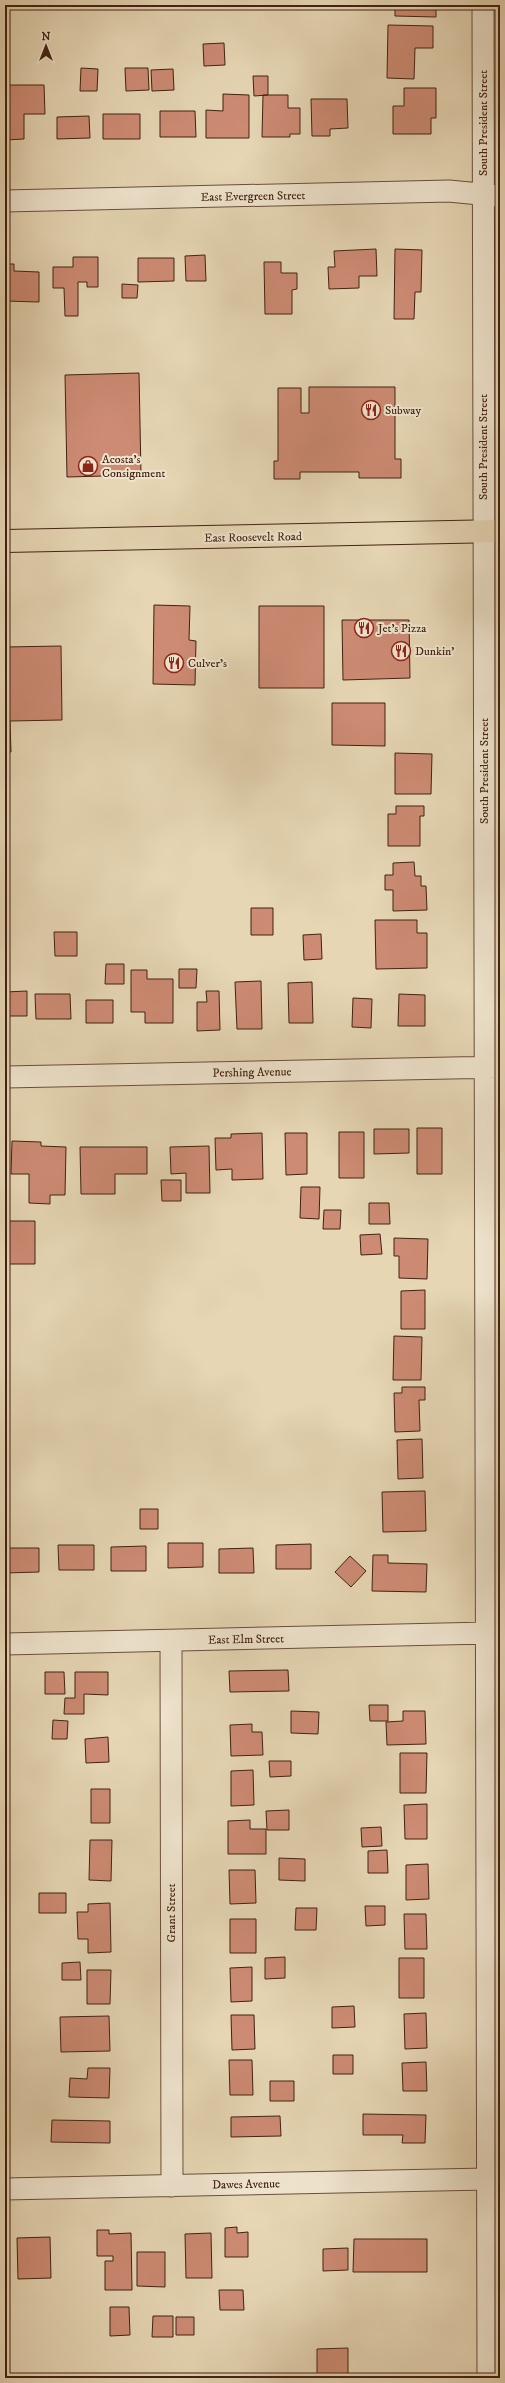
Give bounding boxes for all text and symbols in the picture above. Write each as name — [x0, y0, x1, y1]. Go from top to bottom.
north arrow — [26, 26, 66, 66]
text: N — [41, 30, 51, 44]
street label: South President Street — [476, 70, 491, 176]
street label: East Evergreen Street — [201, 188, 306, 205]
street label: South President Street — [476, 394, 491, 500]
restaurant icon: Subway — [360, 399, 382, 421]
place label: Subway — [385, 403, 421, 418]
place label: Acosta's Consignment — [102, 452, 165, 481]
shop icon: Acosta's Consignment — [77, 455, 99, 477]
street label: East Roosevelt Road — [204, 529, 302, 546]
restaurant icon: Jet's Pizza — [353, 617, 375, 639]
place label: Jet's Pizza — [377, 621, 427, 636]
restaurant icon: Dunkin' — [390, 640, 412, 662]
place label: Dunkin' — [415, 644, 454, 659]
restaurant icon: Culver's — [163, 652, 185, 674]
place label: Culver's — [188, 656, 227, 671]
street label: South President Street — [477, 718, 492, 824]
street label: Pershing Avenue — [212, 1064, 292, 1081]
street label: East Elm Street — [208, 1631, 284, 1648]
street label: Grant Street — [164, 1883, 179, 1942]
street label: Dawes Avenue — [212, 2176, 280, 2193]

